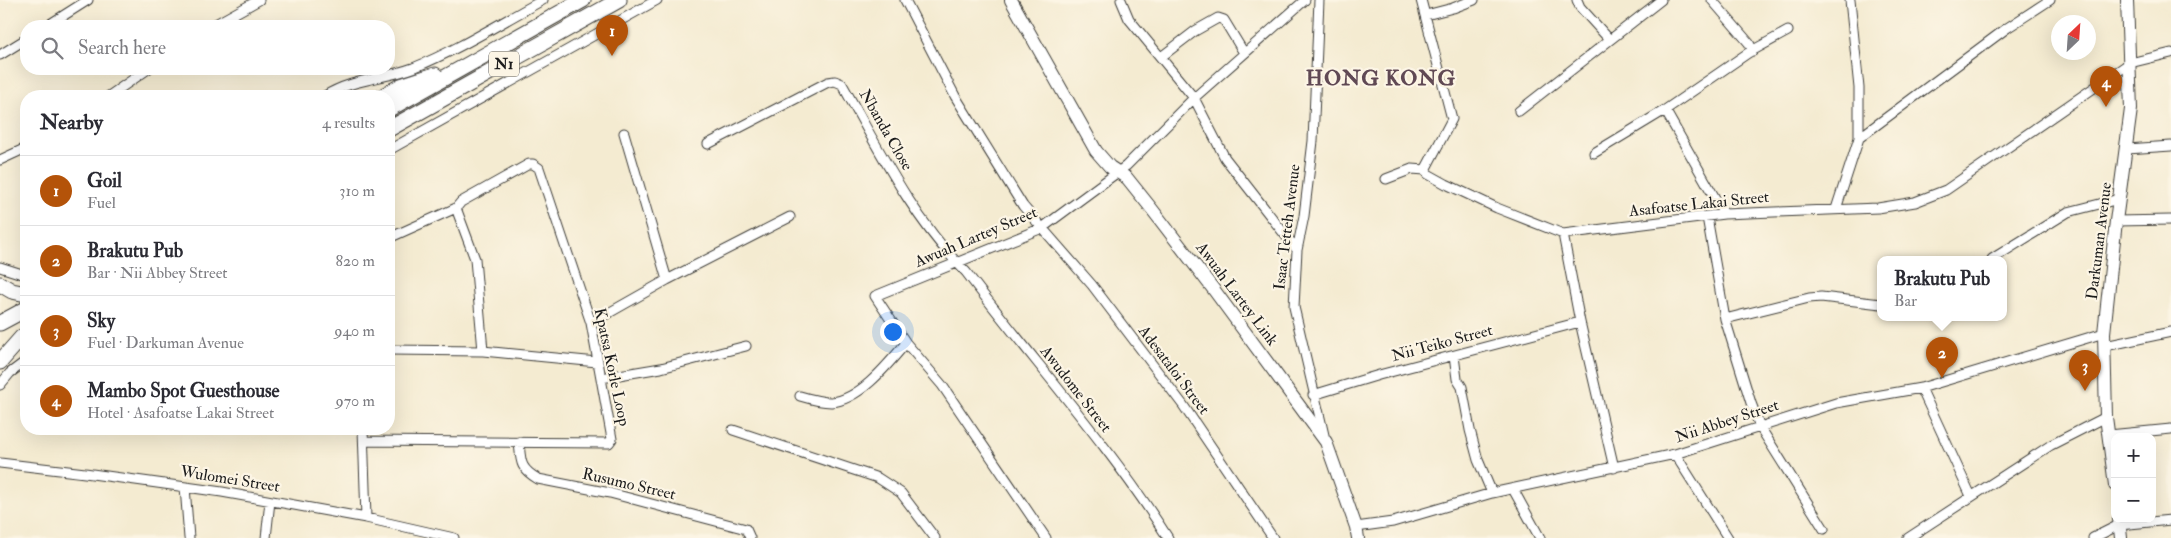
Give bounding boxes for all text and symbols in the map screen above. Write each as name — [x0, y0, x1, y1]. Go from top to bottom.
pin: 1 — [596, 15, 628, 56]
north arrow — [2051, 15, 2096, 60]
search box — [20, 20, 395, 75]
icon: search — [38, 34, 66, 62]
text: Search here — [78, 36, 166, 60]
road number: N1 — [489, 52, 519, 76]
district label: HONG KONG — [1306, 65, 1456, 92]
pin: 4 — [2090, 66, 2122, 107]
street label: Nbanda Close — [855, 86, 917, 174]
text: Nearby — [40, 109, 103, 136]
text: 4 results — [322, 113, 375, 133]
street label: Isaac Tetteh Avenue — [1269, 163, 1305, 291]
text: Goil — [87, 169, 122, 193]
text: 1 — [53, 181, 59, 201]
text: 310 m — [339, 181, 375, 201]
street label: Darkuman Avenue — [2082, 181, 2116, 301]
street label: Asafoatse Lakai Street — [1627, 187, 1770, 221]
text: Fuel — [87, 193, 116, 213]
street label: Awuah Lartey Street — [911, 202, 1040, 272]
street label: Awuah Lartey Link — [1191, 237, 1283, 350]
text: Brakutu Pub — [87, 239, 183, 263]
text: 2 — [52, 251, 60, 271]
text: 820 m — [335, 251, 375, 271]
popup — [1877, 256, 2007, 321]
text: Bar · Nii Abbey Street — [87, 263, 228, 283]
text: Brakutu Pub — [1894, 267, 1990, 291]
text: Bar — [1894, 291, 1917, 311]
street label: Kpatsa Korle Loop — [589, 306, 634, 428]
text: Sky — [87, 309, 115, 333]
your location — [880, 319, 906, 345]
street label: Nii Teiko Street — [1389, 320, 1495, 366]
text: 3 — [53, 321, 59, 341]
text: 940 m — [334, 321, 375, 341]
street label: Adesataloi Street — [1133, 321, 1214, 419]
text: Fuel · Darkuman Avenue — [87, 333, 244, 353]
pin: 2 — [1926, 337, 1958, 378]
street label: Awudome Street — [1035, 341, 1116, 436]
pin: 3 — [2069, 350, 2101, 391]
text: Mambo Spot Guesthouse — [87, 379, 280, 403]
text: 4 — [52, 391, 60, 411]
text: 970 m — [336, 391, 375, 411]
street label: Nii Abbey Street — [1673, 395, 1781, 447]
text: Hotel · Asafoatse Lakai Street — [87, 403, 274, 423]
map controls — [2111, 433, 2156, 523]
button: + — [2111, 433, 2156, 478]
street label: Wulomei Street — [178, 461, 281, 497]
street label: Rusumo Street — [580, 464, 678, 504]
button: − — [2111, 478, 2156, 523]

